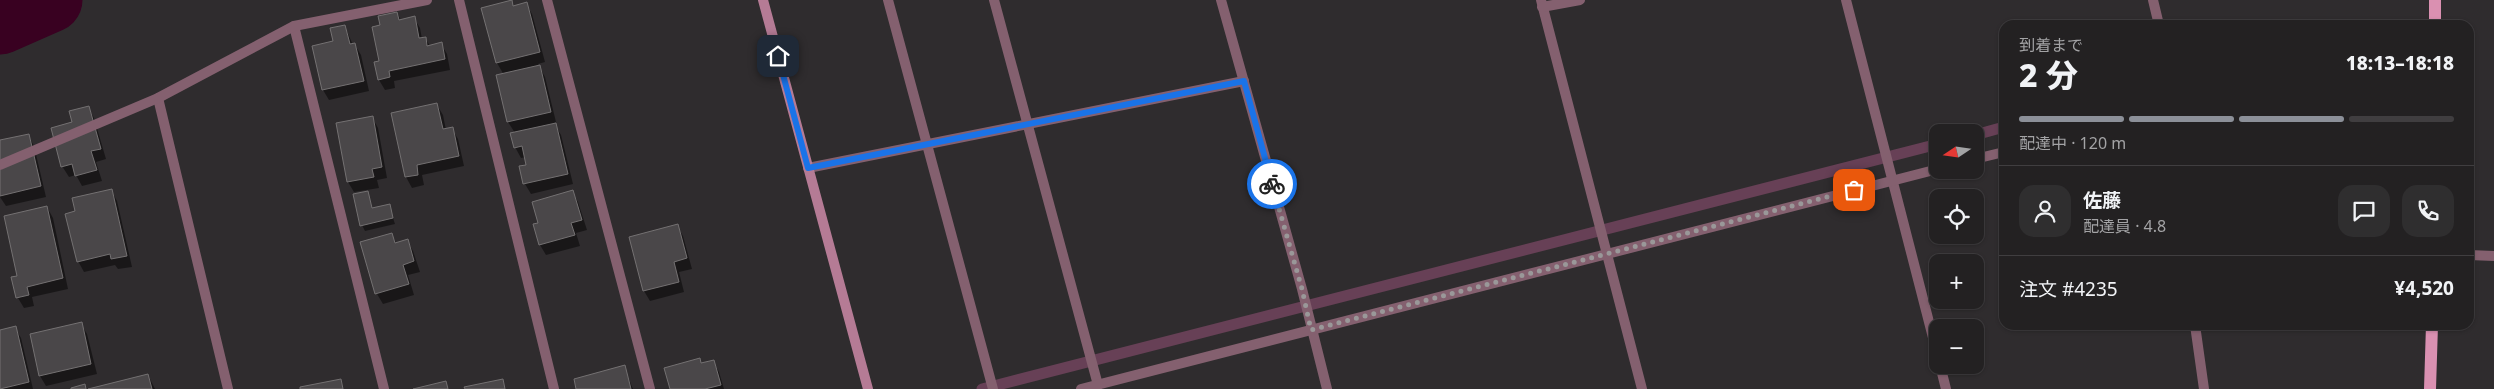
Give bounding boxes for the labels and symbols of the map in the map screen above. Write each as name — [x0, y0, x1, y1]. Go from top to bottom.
pin — [757, 35, 799, 77]
north arrow — [1929, 124, 1984, 179]
courier — [1247, 159, 1297, 209]
pin — [1833, 169, 1875, 211]

